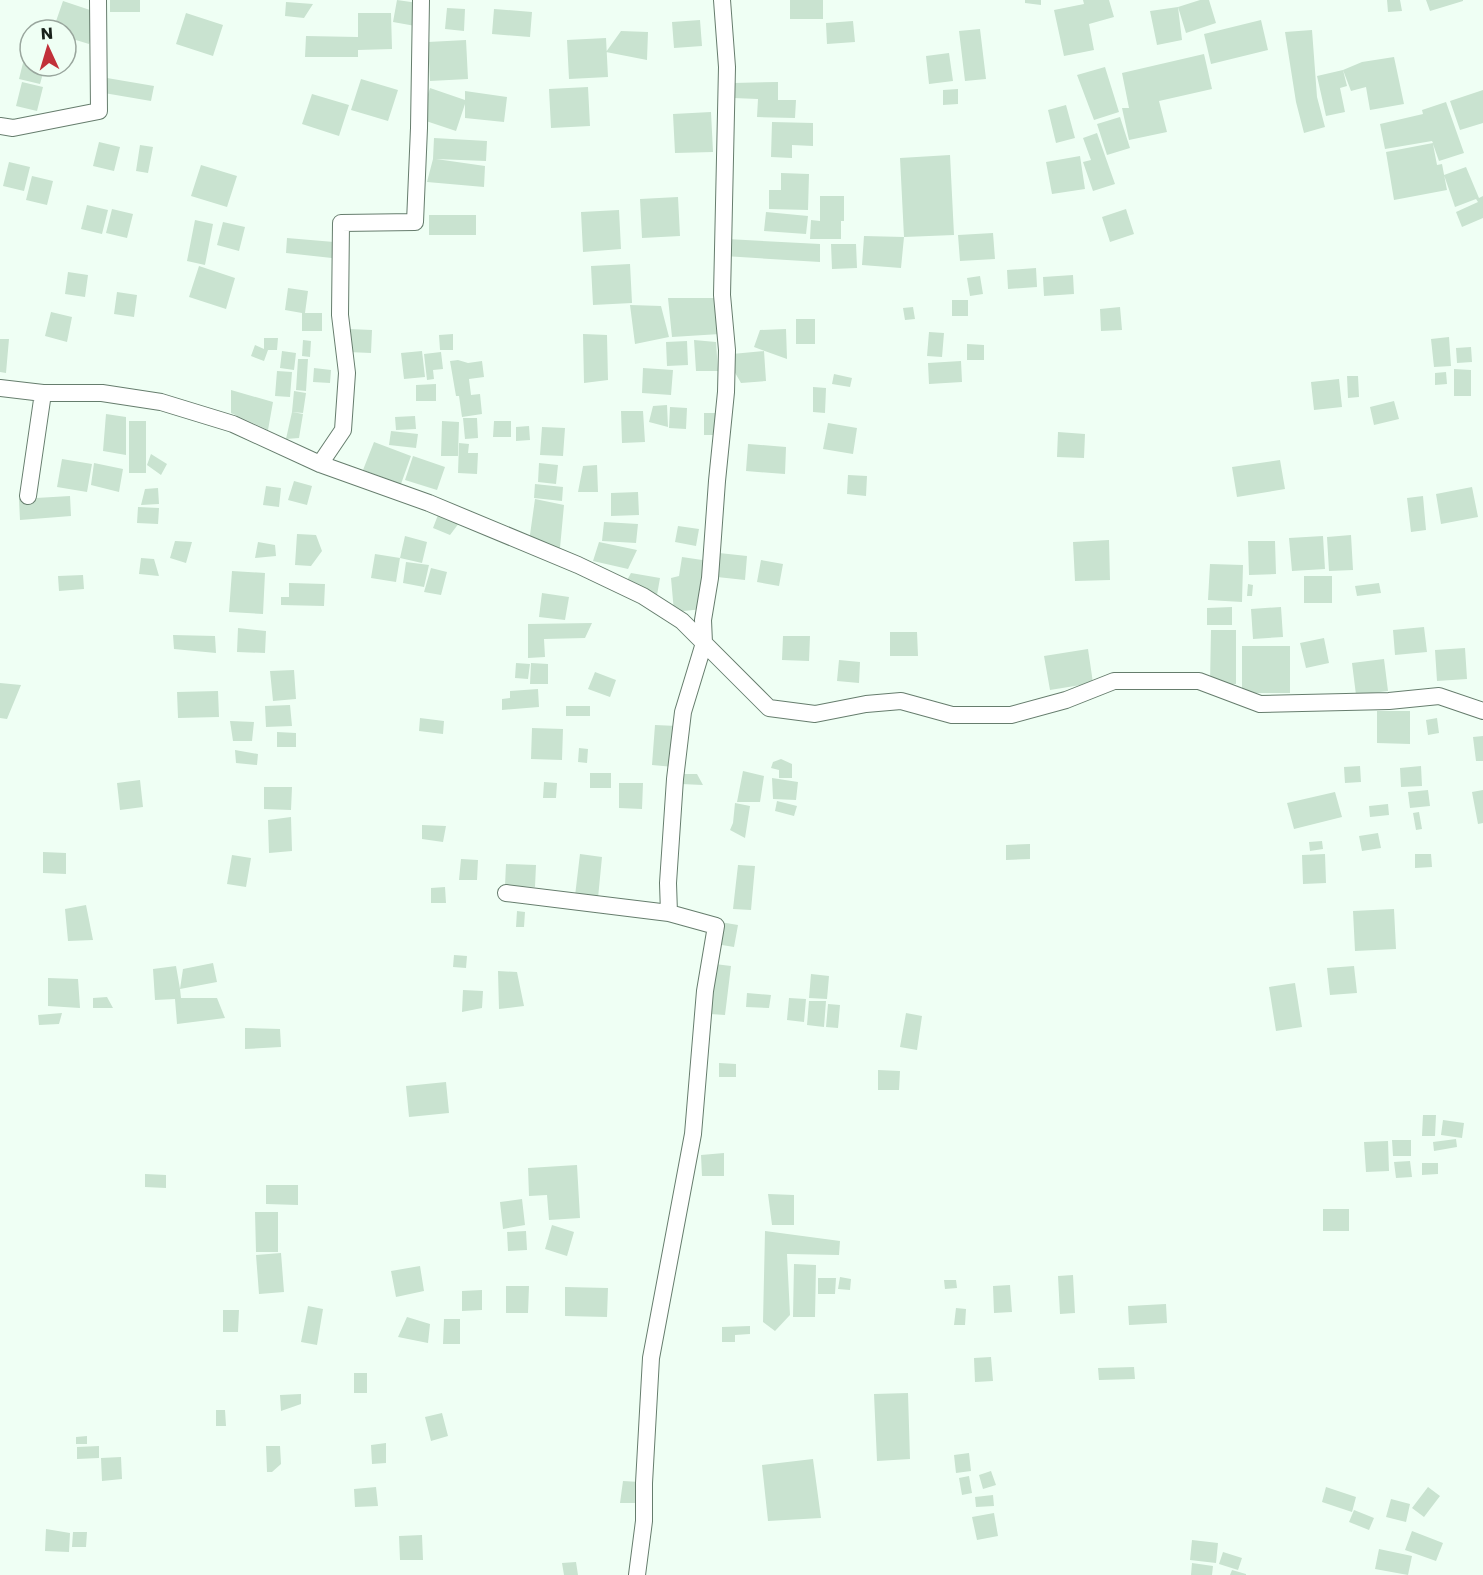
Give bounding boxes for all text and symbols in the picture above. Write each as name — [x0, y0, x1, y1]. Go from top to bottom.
north arrow — [18, 18, 78, 78]
text: N — [40, 22, 54, 45]

